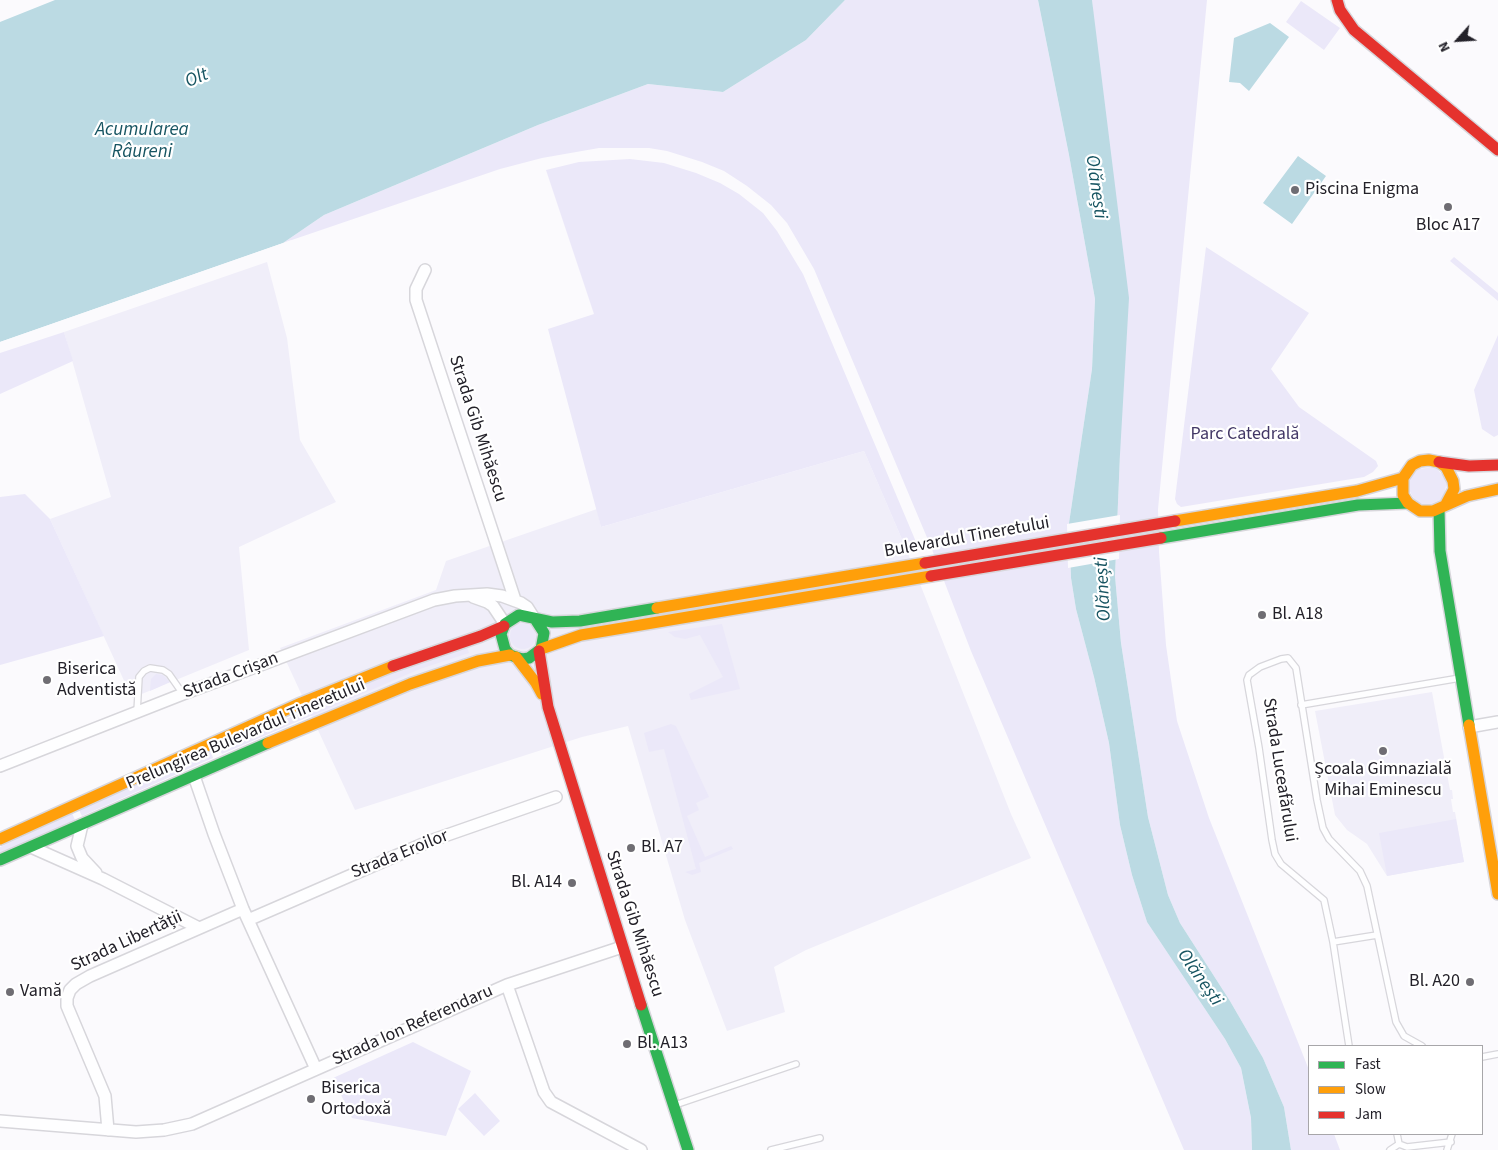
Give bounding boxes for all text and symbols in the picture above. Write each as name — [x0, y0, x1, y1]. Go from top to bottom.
north arrow — [1433, 15, 1483, 65]
text: N — [1433, 38, 1456, 55]
water label: Olt — [182, 64, 212, 94]
water label: Acumularea Râureni — [95, 120, 189, 164]
water label: Olănești — [1079, 154, 1111, 220]
place label: Piscina Enigma — [1305, 179, 1419, 201]
marker: Piscina Enigma — [1289, 184, 1301, 196]
marker: Bloc A17 — [1442, 201, 1454, 213]
place label: Bloc A17 — [1416, 215, 1480, 237]
street label: Strada Gib Mihăescu — [443, 353, 511, 505]
park label: Parc Catedrală — [1191, 424, 1299, 446]
street label: Bulevardul Tineretului — [883, 513, 1051, 563]
water label: Olănești — [1091, 556, 1117, 622]
place label: Bl. A18 — [1272, 604, 1323, 626]
marker: Bl. A18 — [1256, 609, 1268, 621]
street label: Strada Crișan — [180, 648, 282, 704]
place label: Biserica Adventistă — [57, 659, 136, 702]
marker: Biserica Adventistă — [41, 674, 53, 686]
street label: Prelungirea Bulevardul Tineretului — [123, 675, 369, 795]
street label: Strada Luceafărului — [1257, 696, 1301, 844]
marker: Școala Gimnazială Mihai Eminescu — [1377, 745, 1389, 757]
place label: Școala Gimnazială Mihai Eminescu — [1314, 759, 1452, 802]
street label: Strada Eroilor — [348, 826, 452, 884]
place label: Bl. A7 — [641, 837, 683, 859]
marker: Bl. A7 — [625, 842, 637, 854]
street label: Strada Gib Mihăescu — [600, 848, 668, 1000]
place label: Bl. A14 — [511, 872, 562, 894]
marker: Bl. A14 — [566, 877, 578, 889]
street label: Strada Libertății — [68, 907, 186, 977]
water label: Olănești — [1171, 945, 1227, 1011]
place label: Bl. A20 — [1409, 971, 1460, 993]
marker: Bl. A20 — [1464, 976, 1476, 988]
place label: Vamă — [20, 981, 62, 1003]
street label: Strada Ion Referendaru — [329, 981, 497, 1071]
marker: Vamă — [4, 986, 16, 998]
place label: Bl. A13 — [637, 1033, 688, 1055]
marker: Bl. A13 — [621, 1038, 633, 1050]
legend — [1308, 1045, 1483, 1135]
text: Fast — [1355, 1054, 1381, 1075]
place label: Biserica Ortodoxă — [321, 1078, 391, 1120]
text: Slow — [1355, 1079, 1386, 1100]
marker: Biserica Ortodoxă — [305, 1093, 317, 1105]
text: Jam — [1355, 1104, 1382, 1125]

